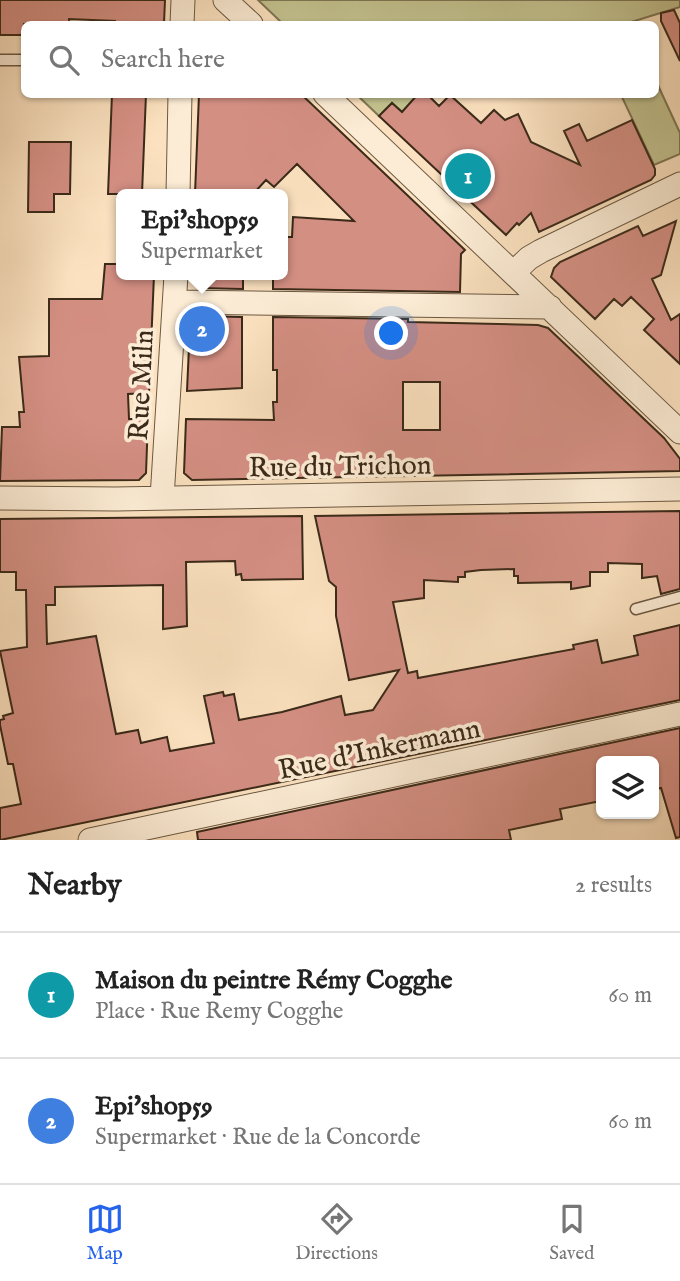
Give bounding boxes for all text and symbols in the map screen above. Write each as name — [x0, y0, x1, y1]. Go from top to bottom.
search box — [21, 21, 659, 98]
icon: search — [45, 41, 83, 79]
text: Search here — [101, 43, 225, 76]
pin: 1 — [445, 150, 491, 202]
popup — [116, 189, 288, 280]
text: Epi'shop59 — [141, 204, 259, 237]
text: Supermarket — [141, 237, 263, 266]
pin: 2 — [179, 303, 225, 355]
your location — [374, 316, 408, 350]
street label: Rue Miln — [122, 329, 163, 442]
street label: Rue du Trichon — [248, 448, 432, 487]
street label: Rue d'Inkermann — [275, 712, 484, 789]
map controls — [596, 756, 659, 819]
button: layers — [596, 756, 659, 819]
text: Nearby — [28, 867, 121, 905]
text: 2 results — [575, 871, 652, 900]
text: Maison du peintre Rémy Cogghe — [95, 964, 453, 997]
text: 1 — [47, 981, 55, 1010]
text: 60 m — [608, 981, 652, 1010]
text: Place · Rue Remy Cogghe — [95, 997, 343, 1026]
text: Epi'shop59 — [95, 1090, 213, 1123]
text: 2 — [46, 1107, 56, 1136]
text: 60 m — [608, 1107, 652, 1136]
text: Supermarket · Rue de la Concorde — [95, 1123, 420, 1152]
tab: Map — [86, 1200, 124, 1266]
tab: Directions — [295, 1200, 378, 1266]
tab: Saved — [549, 1200, 594, 1266]

